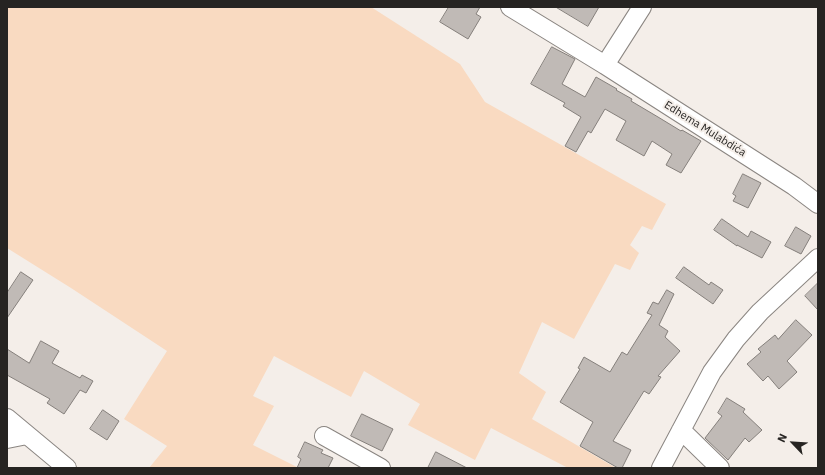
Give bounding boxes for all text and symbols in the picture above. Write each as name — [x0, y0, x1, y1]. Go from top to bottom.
street label: Edhema Mulabdića — [662, 98, 748, 160]
north arrow — [773, 423, 813, 463]
text: N — [774, 431, 790, 444]

